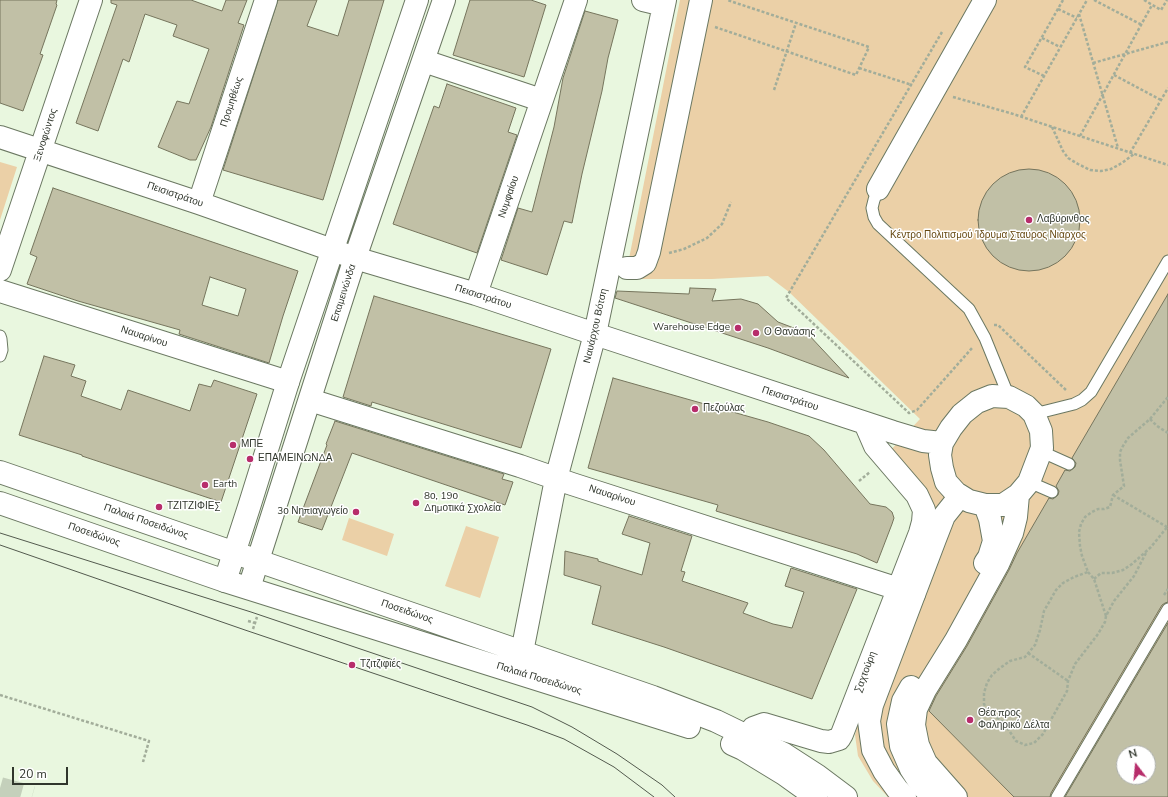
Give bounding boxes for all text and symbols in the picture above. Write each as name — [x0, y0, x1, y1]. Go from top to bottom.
street label: Προμηθέως — [218, 75, 246, 129]
street label: Ξενοφώντος — [32, 107, 60, 163]
street label: Νυμφαίου — [496, 174, 522, 220]
street label: Πεισιστράτου — [145, 180, 205, 210]
place label: Λαβύρινθος — [1037, 214, 1090, 226]
marker: Λαβύρινθος — [1024, 215, 1034, 225]
park label: Κέντρο Πολιτισμού Ίδρυμα Σταύρος Νιάρχος — [890, 230, 1086, 242]
street label: Επαμεινώνδα — [329, 263, 359, 323]
street label: Πεισιστράτου — [453, 282, 513, 312]
street label: Ναυάρχου Βότση — [582, 288, 610, 364]
place label: Warehouse Edge — [653, 322, 730, 334]
marker: Warehouse Edge — [733, 323, 743, 333]
street label: Ναυαρίνου — [119, 324, 169, 350]
place label: Ο Θανάσης — [764, 327, 815, 339]
marker: Ο Θανάσης — [751, 328, 761, 338]
street label: Πεισιστράτου — [760, 384, 820, 414]
place label: Πεζούλας — [703, 403, 745, 415]
marker: Πεζούλας — [690, 404, 700, 414]
place label: ΜΠΕ — [241, 439, 263, 451]
marker: ΜΠΕ — [228, 440, 238, 450]
place label: ΕΠΑΜΕΙΝΩΝΔΑ — [258, 453, 333, 465]
marker: ΕΠΑΜΕΙΝΩΝΔΑ — [245, 454, 255, 464]
place label: Earth — [213, 479, 237, 491]
marker: Earth — [200, 480, 210, 490]
street label: Ναυαρίνου — [587, 483, 637, 509]
place label: 8ο, 19ο Δημοτικά Σχολεία — [424, 491, 501, 514]
marker: 8ο, 19ο Δημοτικά Σχολεία — [411, 498, 421, 508]
place label: ΤΖΙΤΖΙΦΙΕΣ — [167, 501, 220, 513]
street label: Παλαιά Ποσειδώνος — [102, 502, 190, 542]
marker: ΤΖΙΤΖΙΦΙΕΣ — [154, 502, 164, 512]
place label: 3ο Νηπιαγωγείο — [277, 506, 348, 518]
marker: 3ο Νηπιαγωγείο — [351, 507, 361, 517]
street label: Ποσειδώνος — [66, 520, 122, 550]
street label: Ποσειδώνος — [379, 597, 435, 627]
street label: Σαχτούρη — [853, 650, 879, 694]
place label: Τζιτζιφιές — [360, 659, 401, 671]
marker: Τζιτζιφιές — [347, 660, 357, 670]
street label: Παλαιά Ποσειδώνος — [495, 660, 583, 698]
place label: Θέα προς Φαληρικό Δέλτα — [978, 708, 1050, 732]
marker: Θέα προς Φαληρικό Δέλτα — [965, 715, 975, 725]
north arrow — [1116, 745, 1156, 785]
text: N — [1127, 746, 1139, 762]
scale bar — [14, 759, 70, 785]
text: 20 m — [19, 766, 47, 782]

